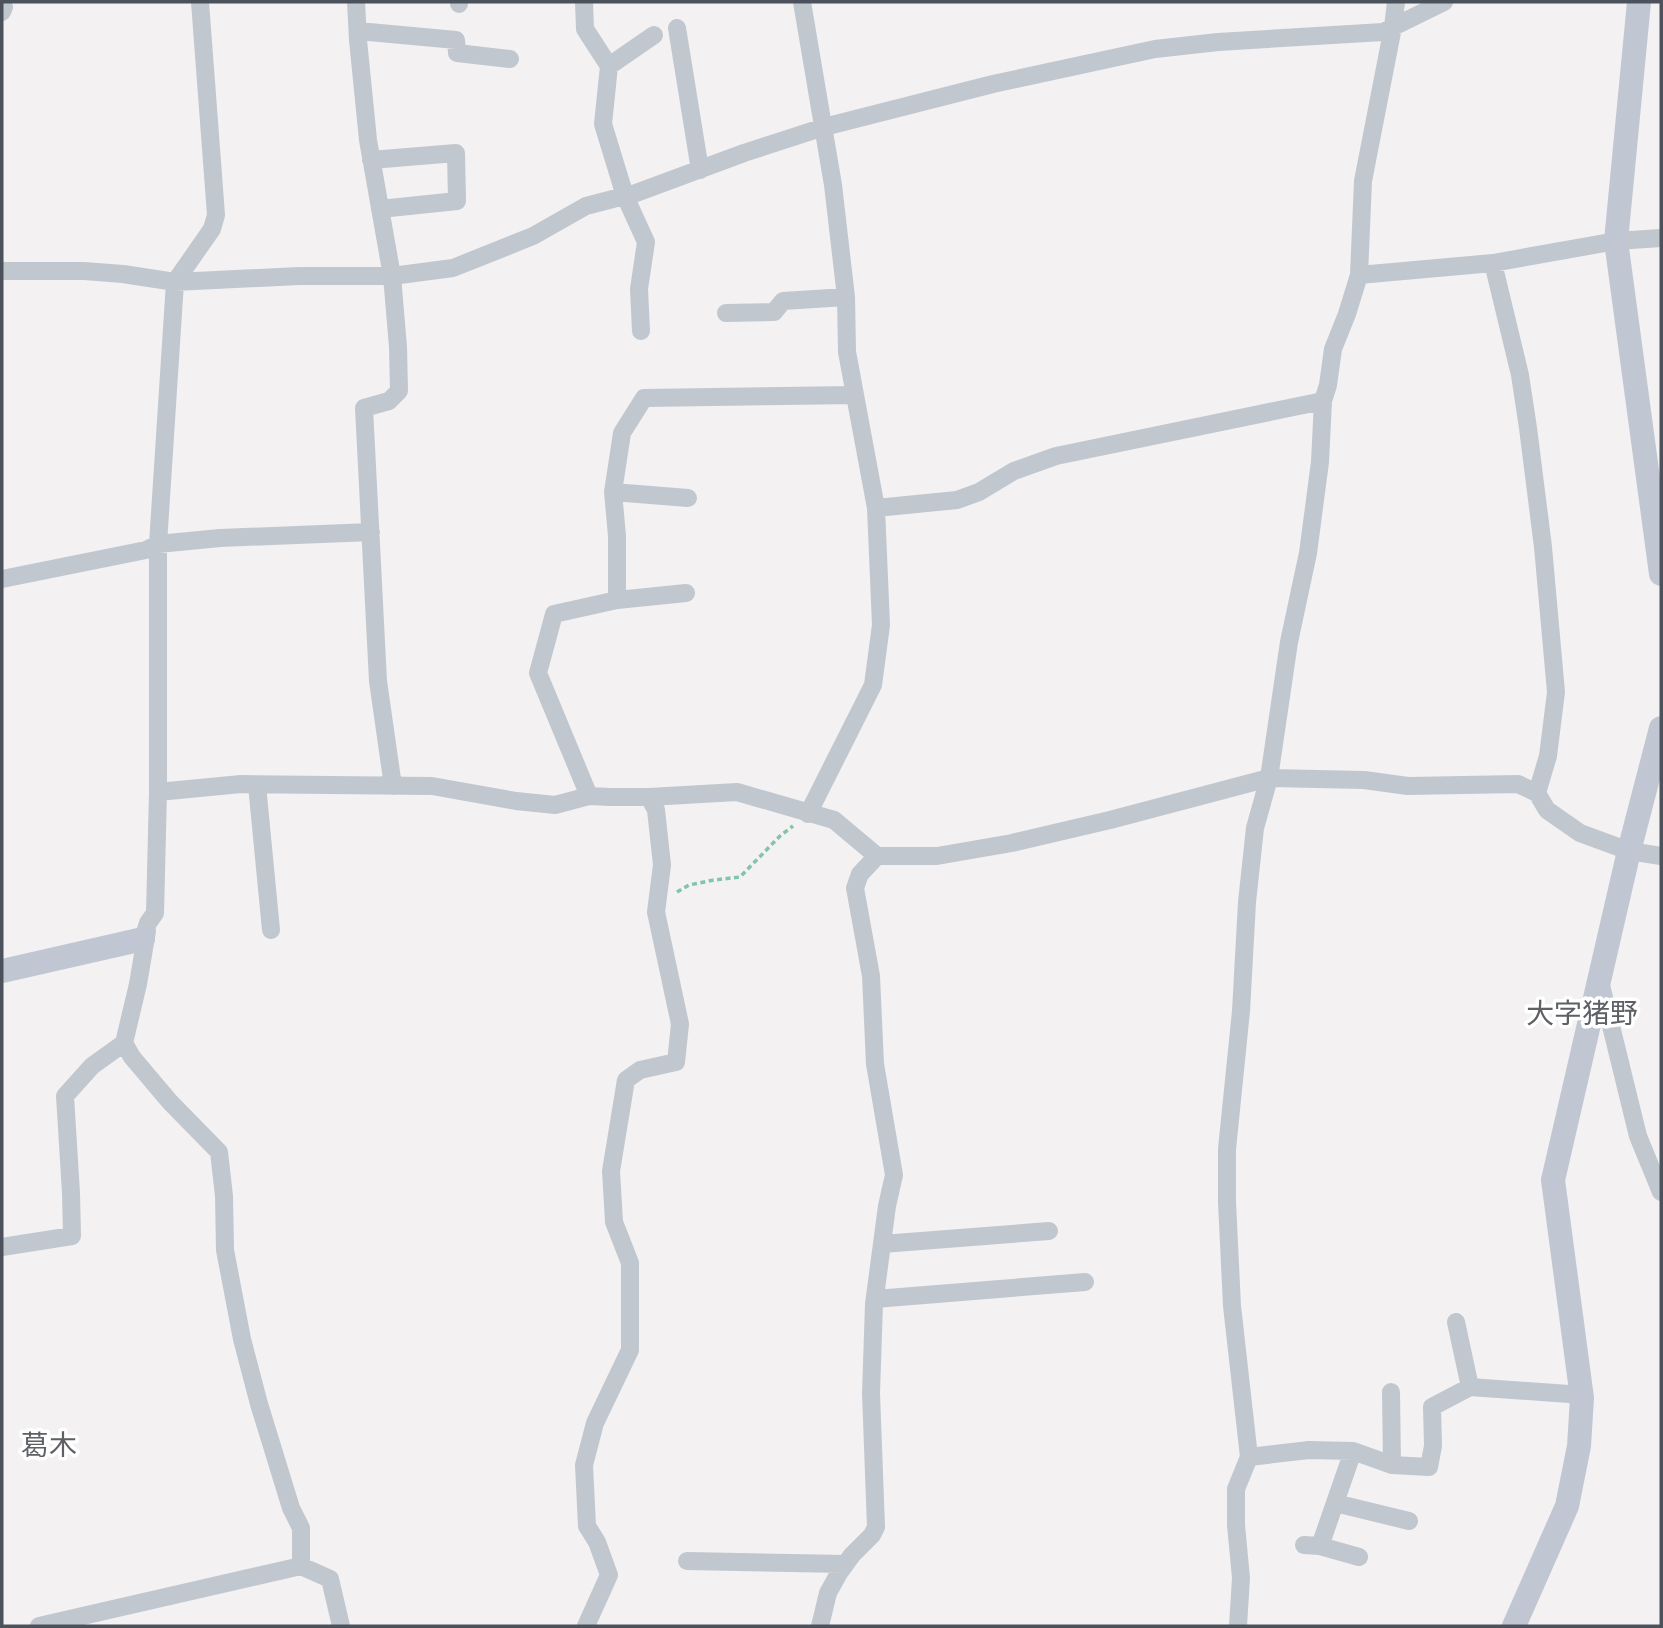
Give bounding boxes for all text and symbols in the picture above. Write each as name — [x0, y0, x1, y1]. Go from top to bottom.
district label: 大字猪野 — [1526, 997, 1638, 1030]
district label: 葛木 — [21, 1429, 77, 1462]

